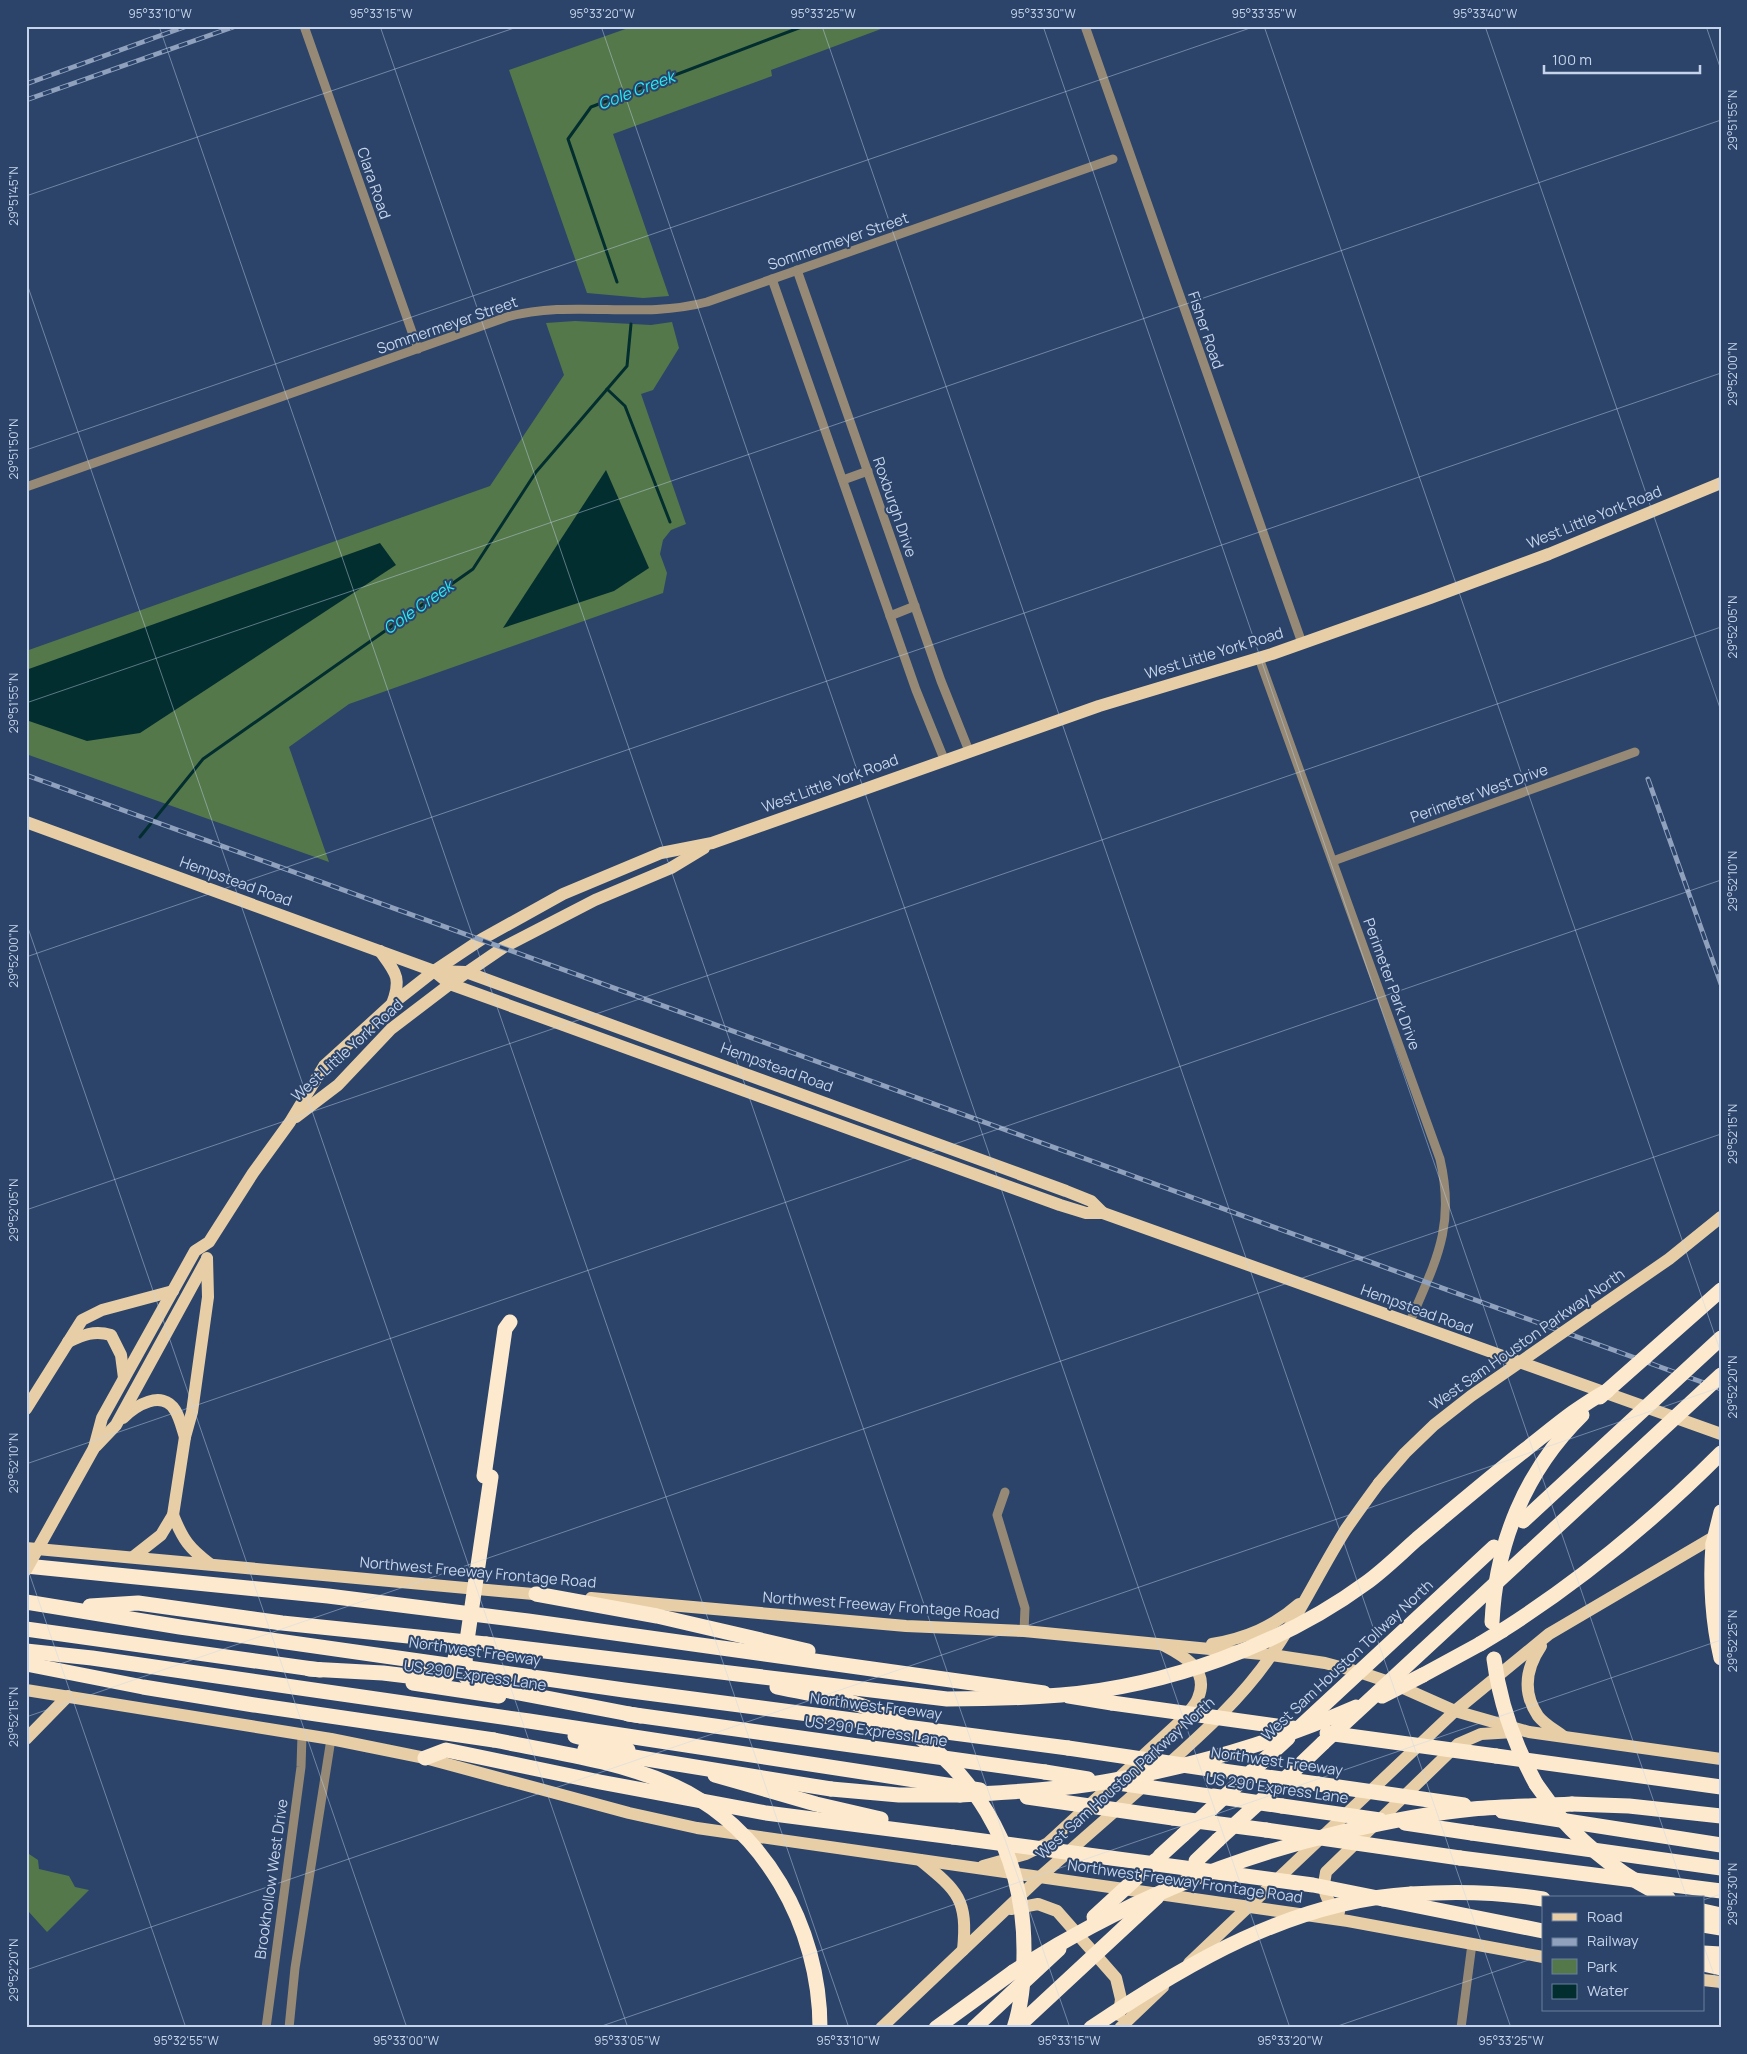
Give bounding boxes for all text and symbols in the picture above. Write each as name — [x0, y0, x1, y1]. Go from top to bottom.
text: 95°33'10"W — [128, 5, 193, 22]
text: 95°33'15"W — [349, 5, 413, 22]
text: 95°33'20"W — [569, 5, 636, 22]
text: 95°33'25"W — [790, 5, 856, 22]
text: 95°33'30"W — [1010, 5, 1077, 22]
text: 95°33'35"W — [1231, 5, 1297, 22]
text: 95°33'40"W — [1453, 5, 1518, 22]
scale bar — [1544, 42, 1701, 74]
text: 100 m — [1552, 49, 1592, 70]
water label: Cole Creek — [594, 64, 680, 115]
text: 29°51'55"N — [1724, 90, 1741, 150]
street label: Clara Road — [352, 144, 396, 222]
text: 29°51'45"N — [5, 166, 22, 226]
street label: Sommermeyer Street — [765, 207, 911, 275]
street label: Fisher Road — [1183, 288, 1229, 372]
street label: Sommermeyer Street — [374, 291, 520, 359]
text: 29°52'00"N — [1724, 342, 1741, 406]
text: 29°51'50"N — [5, 418, 22, 480]
street label: Roxburgh Drive — [868, 454, 922, 560]
street label: West Little York Road — [1523, 480, 1665, 554]
water label: Cole Creek — [379, 574, 459, 639]
text: 29°52'05"N — [1724, 596, 1741, 658]
street label: West Little York Road — [1142, 622, 1286, 684]
text: 29°51'55"N — [5, 673, 22, 733]
street label: West Little York Road — [759, 749, 901, 817]
street label: Perimeter West Drive — [1407, 758, 1551, 828]
street label: Hempstead Road — [177, 851, 295, 911]
text: 29°52'10"N — [1724, 851, 1741, 911]
street label: Perimeter Park Drive — [1358, 915, 1426, 1053]
text: 29°52'00"N — [5, 924, 22, 988]
street label: West Little York Road — [287, 994, 407, 1106]
street label: Hempstead Road — [718, 1037, 836, 1097]
text: 29°52'15"N — [1724, 1104, 1741, 1164]
text: 29°52'05"N — [5, 1179, 22, 1241]
street label: West Sam Houston Parkway North — [1425, 1263, 1629, 1415]
street label: Hempstead Road — [1358, 1279, 1476, 1339]
text: 29°52'20"N — [1724, 1356, 1741, 1418]
text: 29°52'10"N — [5, 1433, 22, 1493]
street label: Northwest Freeway Frontage Road — [359, 1551, 597, 1593]
street label: West Sam Houston Tollway North — [1257, 1575, 1437, 1745]
street label: Northwest Freeway Frontage Road — [762, 1586, 1000, 1624]
text: 29°52'25"N — [1724, 1610, 1741, 1672]
street label: Northwest Freeway — [408, 1631, 543, 1671]
street label: US 290 Express Lane — [402, 1655, 548, 1695]
text: 29°52'15"N — [5, 1687, 22, 1747]
street label: Northwest Freeway — [809, 1687, 943, 1725]
street label: West Sam Houston Parkway North — [1031, 1692, 1219, 1864]
street label: US 290 Express Lane — [803, 1711, 949, 1751]
street label: Northwest Freeway — [1210, 1741, 1345, 1781]
street label: US 290 Express Lane — [1204, 1768, 1350, 1808]
street label: Brookhollow West Drive — [249, 1797, 293, 1960]
street label: Northwest Freeway Frontage Road — [1066, 1854, 1304, 1908]
text: 29°52'30"N — [1724, 1863, 1741, 1925]
legend — [1542, 1896, 1704, 2012]
text: Road — [1587, 1906, 1623, 1927]
text: Railway — [1587, 1930, 1639, 1951]
text: 29°52'20"N — [5, 1939, 22, 2001]
text: Park — [1587, 1956, 1617, 1977]
text: Water — [1587, 1980, 1629, 2001]
text: 95°32'55"W — [153, 2032, 220, 2049]
text: 95°33'00"W — [373, 2032, 440, 2049]
text: 95°33'05"W — [594, 2032, 661, 2049]
text: 95°33'10"W — [816, 2032, 881, 2049]
text: 95°33'15"W — [1037, 2032, 1101, 2049]
text: 95°33'20"W — [1257, 2032, 1324, 2049]
text: 95°33'25"W — [1478, 2032, 1544, 2049]

